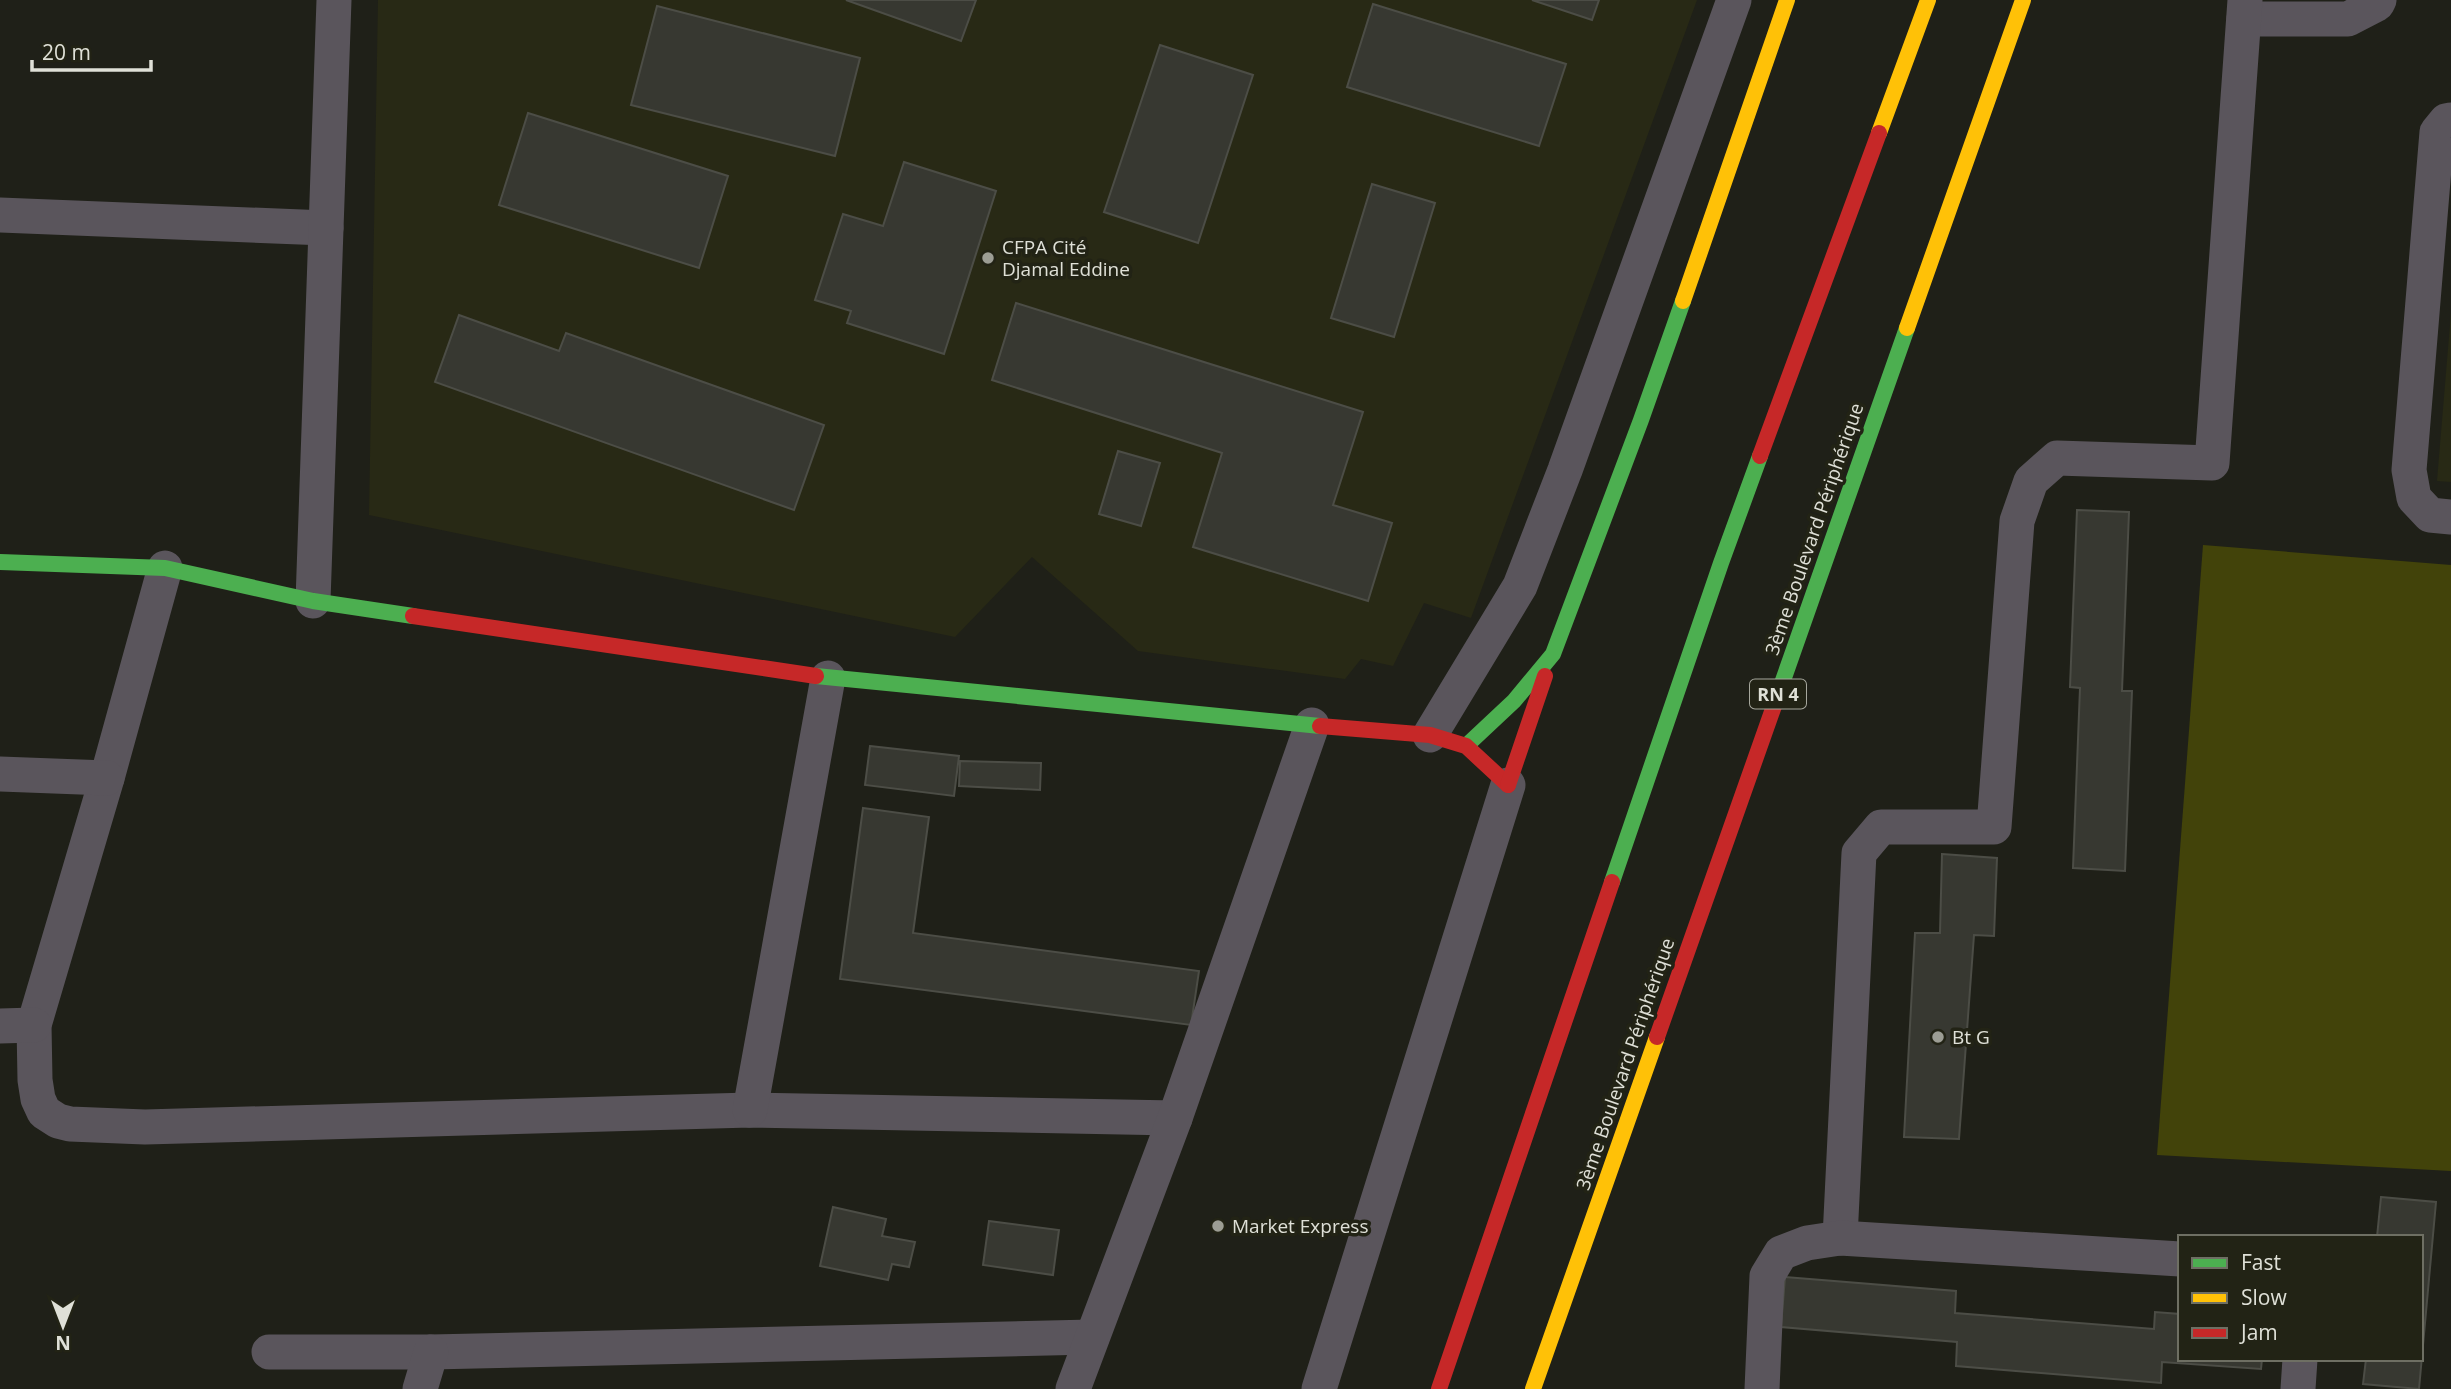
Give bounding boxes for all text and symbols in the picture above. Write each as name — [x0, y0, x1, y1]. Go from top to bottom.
scale bar — [32, 28, 150, 72]
text: 20 m — [42, 38, 91, 66]
place label: CFPA Cité Djamal Eddine — [1002, 234, 1130, 282]
marker: CFPA Cité Djamal Eddine — [980, 250, 996, 266]
street label: 3ème Boulevard Périphérique — [1759, 399, 1869, 659]
road number: RN 4 — [1750, 680, 1806, 708]
street label: 3ème Boulevard Périphérique — [1570, 934, 1680, 1194]
place label: Bt G — [1952, 1024, 1990, 1050]
marker: Bt G — [1930, 1029, 1946, 1045]
place label: Market Express — [1232, 1213, 1368, 1239]
marker: Market Express — [1210, 1218, 1226, 1234]
legend — [2178, 1235, 2423, 1361]
text: Fast — [2241, 1248, 2281, 1276]
text: Slow — [2241, 1283, 2287, 1311]
north arrow — [28, 1291, 98, 1361]
text: Jam — [2239, 1318, 2278, 1346]
text: N — [55, 1330, 71, 1356]

